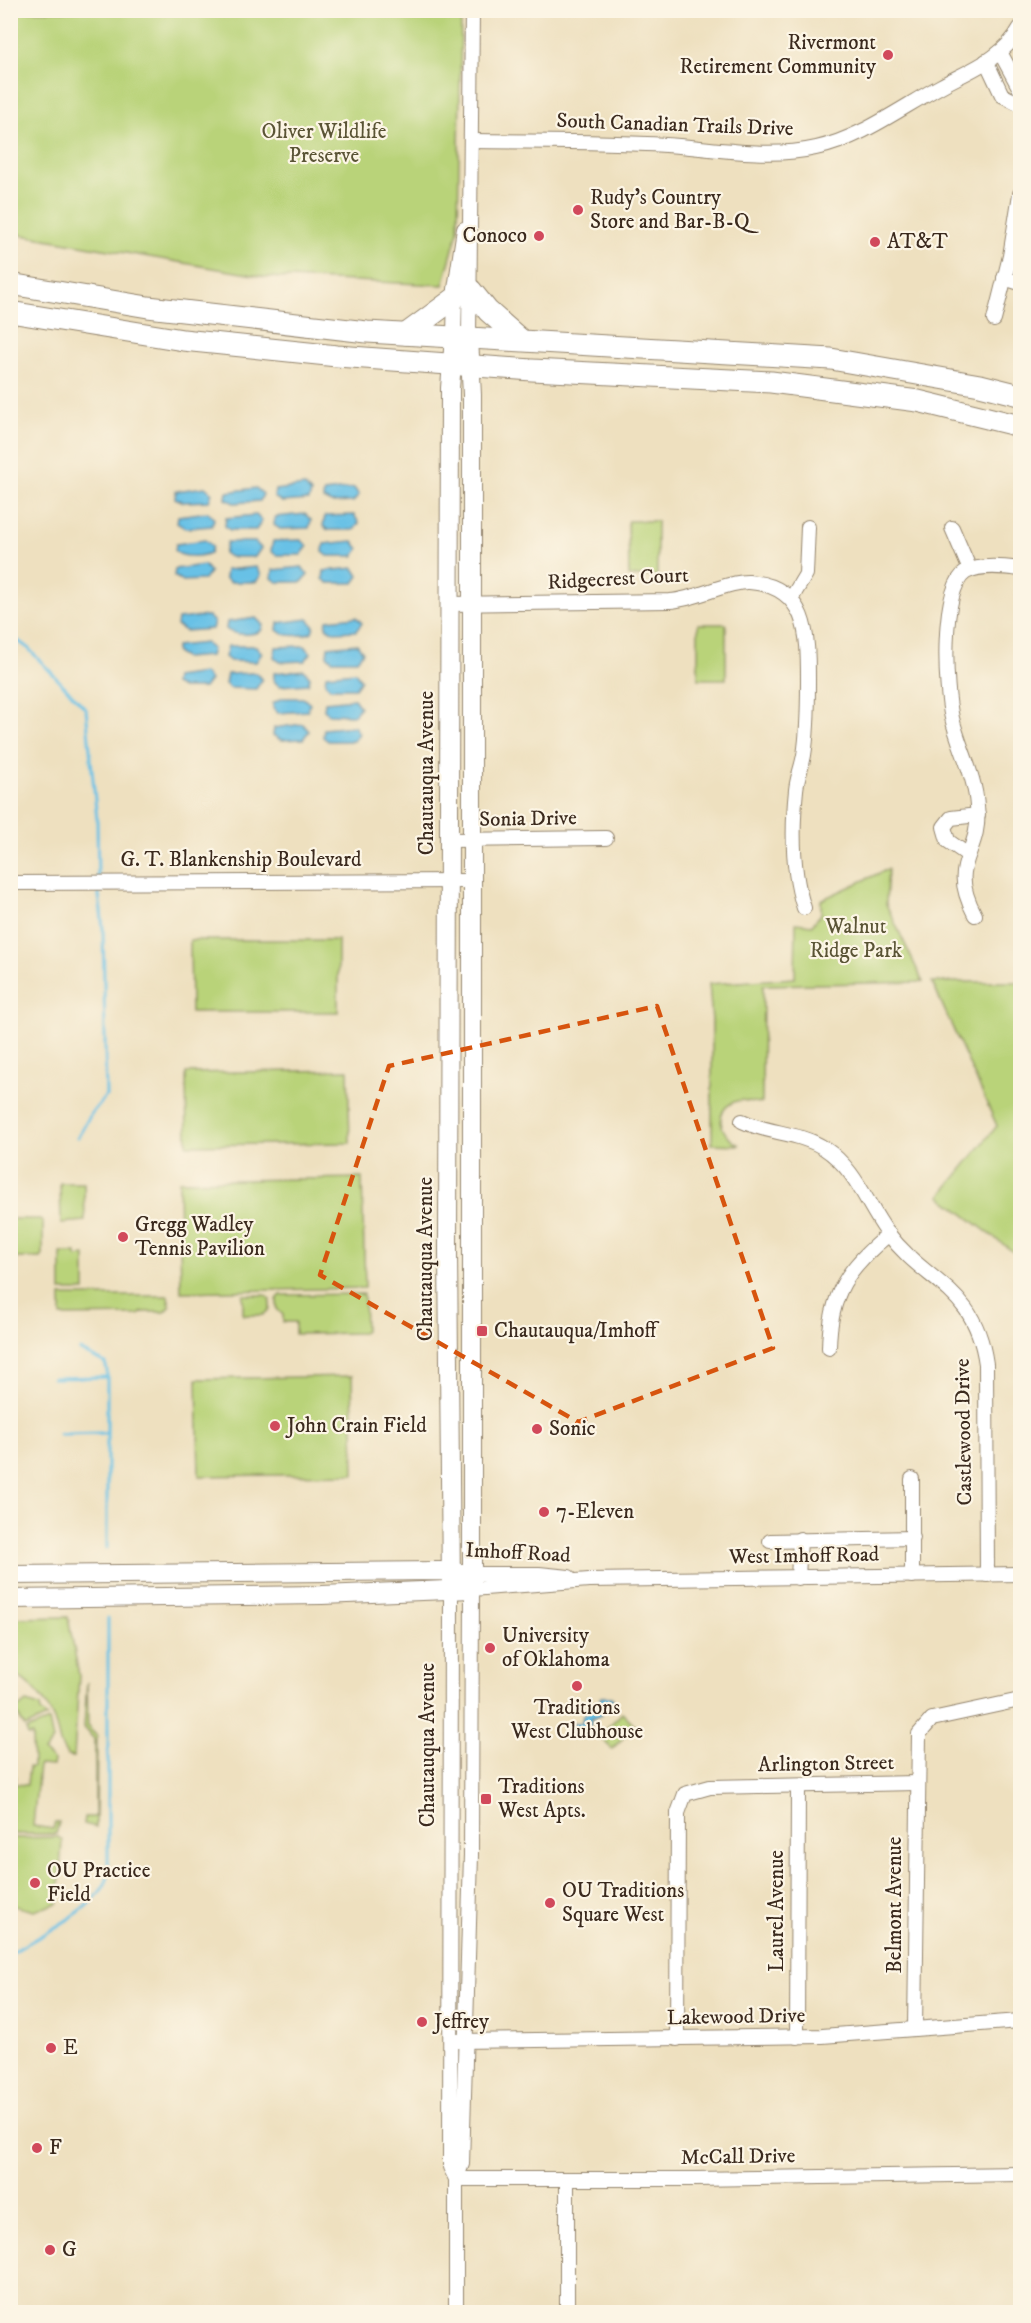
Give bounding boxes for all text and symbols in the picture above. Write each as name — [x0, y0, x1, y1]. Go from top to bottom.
place label: Rivermont Retirement Community — [680, 30, 877, 80]
marker: Rivermont Retirement Community — [881, 48, 895, 62]
street label: South Canadian Trails Drive — [556, 108, 794, 142]
park label: Oliver Wildlife Preserve — [261, 119, 387, 169]
place label: Rudy's Country Store and Bar-B-Q — [590, 185, 759, 235]
marker: Rudy's Country Store and Bar-B-Q — [571, 203, 585, 217]
place label: Conoco — [462, 223, 527, 249]
marker: Conoco — [532, 229, 546, 243]
place label: AT&T — [887, 229, 948, 255]
marker: AT&T — [868, 235, 882, 249]
street label: Ridgecrest Court — [547, 562, 690, 596]
street label: Chautauqua Avenue — [414, 691, 440, 855]
street label: Sonia Drive — [479, 805, 577, 833]
street label: G. T. Blankenship Boulevard — [120, 847, 362, 873]
park label: Walnut Ridge Park — [810, 914, 903, 964]
street label: Chautauqua Avenue — [413, 1177, 439, 1341]
place label: Gregg Wadley Tennis Pavilion — [135, 1212, 265, 1262]
marker: Gregg Wadley Tennis Pavilion — [116, 1230, 130, 1244]
place label: Chautauqua/Imhoff — [494, 1318, 660, 1344]
marker: Chautauqua/Imhoff — [475, 1324, 489, 1338]
street label: Castlewood Drive — [950, 1358, 978, 1506]
place label: John Crain Field — [285, 1413, 427, 1439]
place label: Sonic — [549, 1416, 596, 1442]
marker: John Crain Field — [268, 1419, 282, 1433]
marker: Sonic — [530, 1422, 544, 1436]
place label: 7-Eleven — [556, 1499, 634, 1525]
marker: 7-Eleven — [537, 1505, 551, 1519]
street label: Imhoff Road — [465, 1537, 572, 1569]
street label: West Imhoff Road — [728, 1542, 880, 1570]
place label: University of Oklahoma — [502, 1623, 610, 1673]
marker: University of Oklahoma — [483, 1641, 497, 1655]
street label: Chautauqua Avenue — [415, 1663, 441, 1827]
marker: Traditions West Clubhouse — [570, 1679, 584, 1693]
place label: Traditions West Clubhouse — [510, 1695, 643, 1745]
street label: Arlington Street — [758, 1750, 895, 1778]
place label: Traditions West Apts. — [497, 1774, 586, 1824]
marker: Traditions West Apts. — [479, 1792, 493, 1806]
street label: Belmont Avenue — [882, 1836, 908, 1973]
street label: Laurel Avenue — [764, 1850, 790, 1972]
place label: OU Practice Field — [47, 1858, 151, 1908]
marker: OU Practice Field — [28, 1876, 42, 1890]
place label: OU Traditions Square West — [562, 1878, 684, 1928]
marker: OU Traditions Square West — [543, 1896, 557, 1910]
street label: Lakewood Drive — [667, 2003, 806, 2031]
place label: Jeffrey — [432, 2009, 490, 2035]
marker: Jeffrey — [415, 2015, 429, 2029]
place label: E — [63, 2035, 78, 2061]
marker: E — [44, 2041, 58, 2055]
place label: F — [49, 2135, 62, 2161]
marker: F — [30, 2141, 44, 2155]
street label: McCall Drive — [680, 2143, 796, 2171]
place label: G — [62, 2237, 77, 2263]
marker: G — [43, 2243, 57, 2257]

